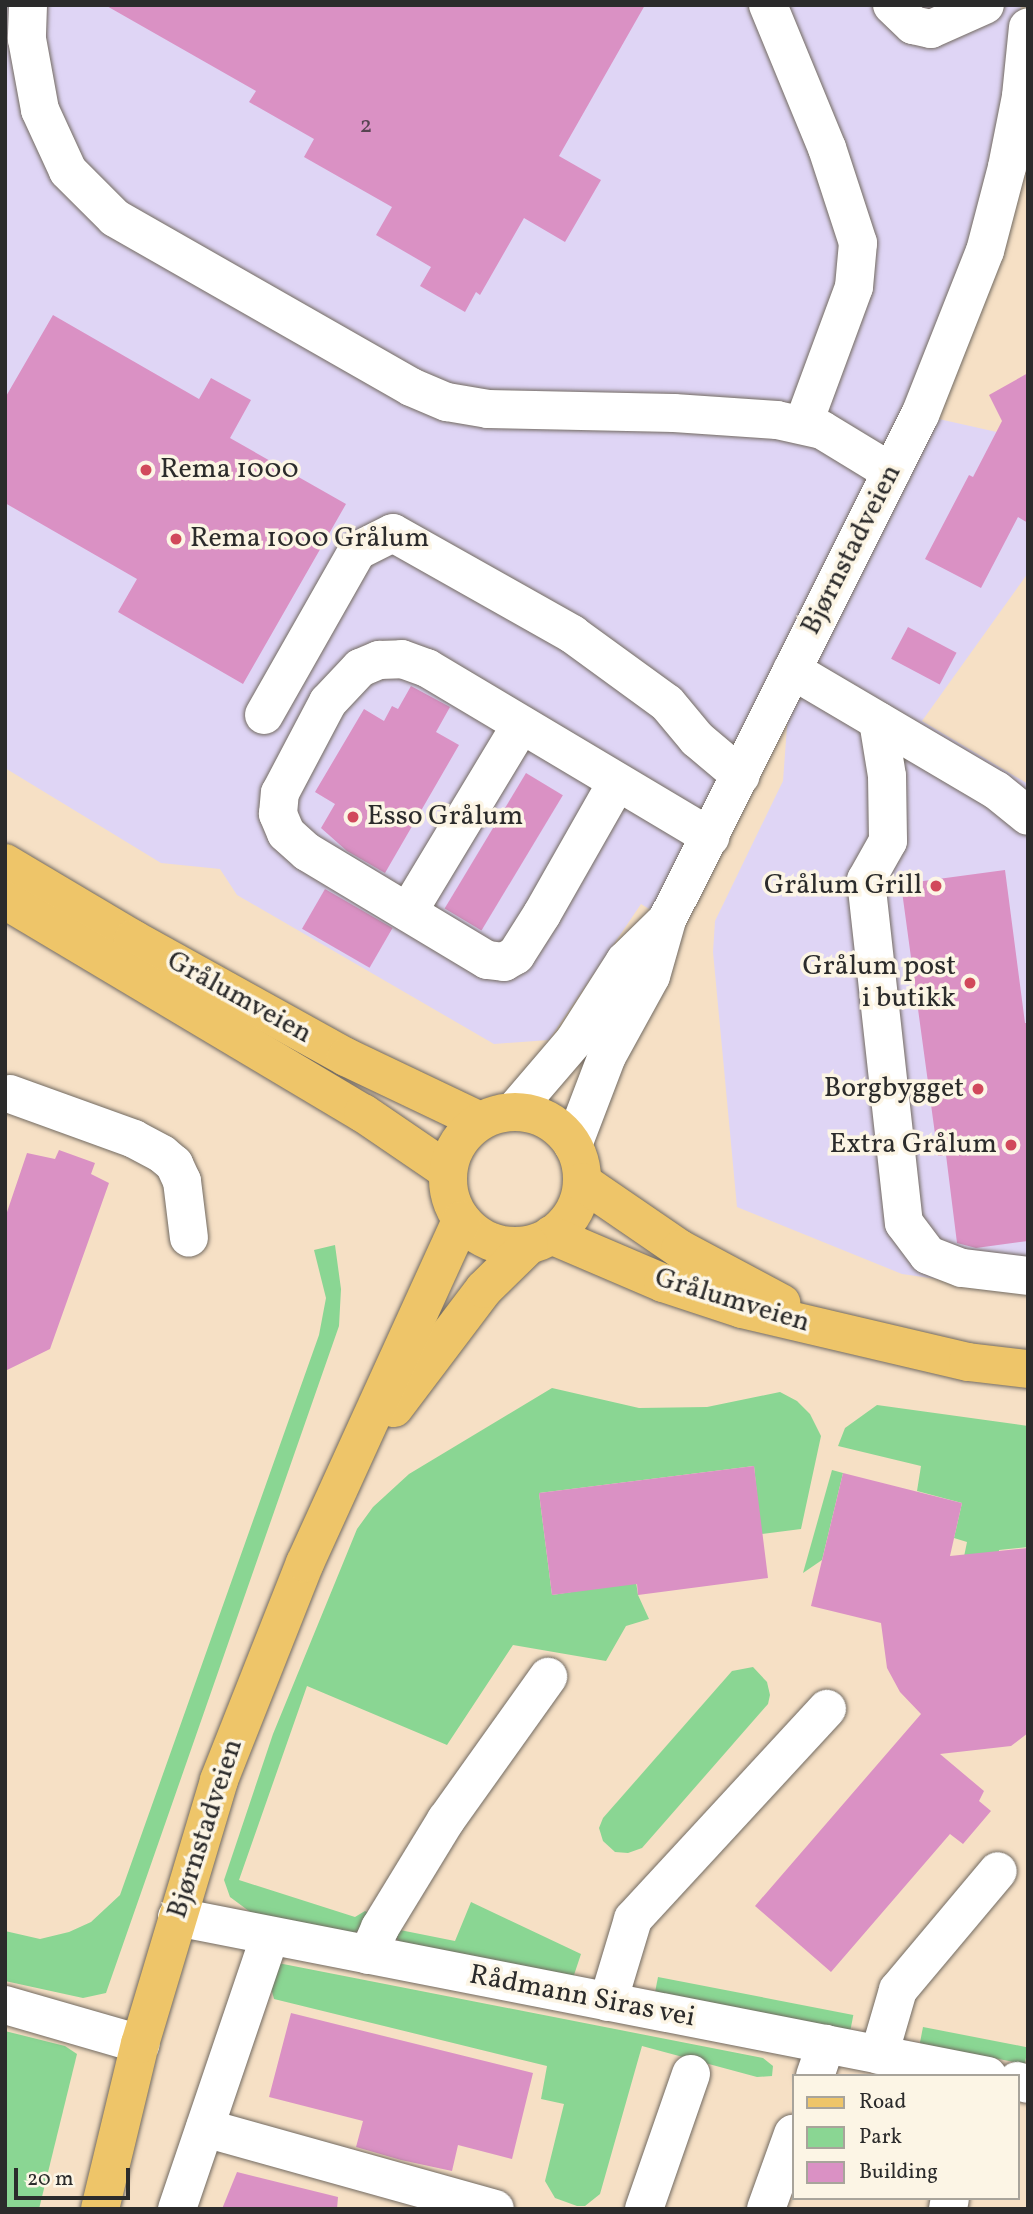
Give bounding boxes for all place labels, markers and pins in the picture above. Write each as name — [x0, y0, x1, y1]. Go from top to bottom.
place label: Rema 1000 — [160, 453, 299, 487]
marker: Rema 1000 — [138, 462, 154, 478]
place label: Rema 1000 Grålum — [190, 522, 429, 556]
marker: Rema 1000 Grålum — [168, 531, 184, 547]
place label: Esso Grålum — [367, 800, 523, 834]
marker: Esso Grålum — [345, 809, 361, 825]
place label: Grålum Grill — [764, 869, 922, 903]
marker: Grålum Grill — [928, 878, 944, 894]
place label: Grålum post i butikk — [803, 950, 956, 1016]
marker: Grålum post i butikk — [962, 975, 978, 991]
place label: Borgbygget — [824, 1072, 964, 1106]
marker: Borgbygget — [970, 1081, 986, 1097]
place label: Extra Grålum — [829, 1128, 997, 1162]
marker: Extra Grålum — [1003, 1137, 1019, 1153]

